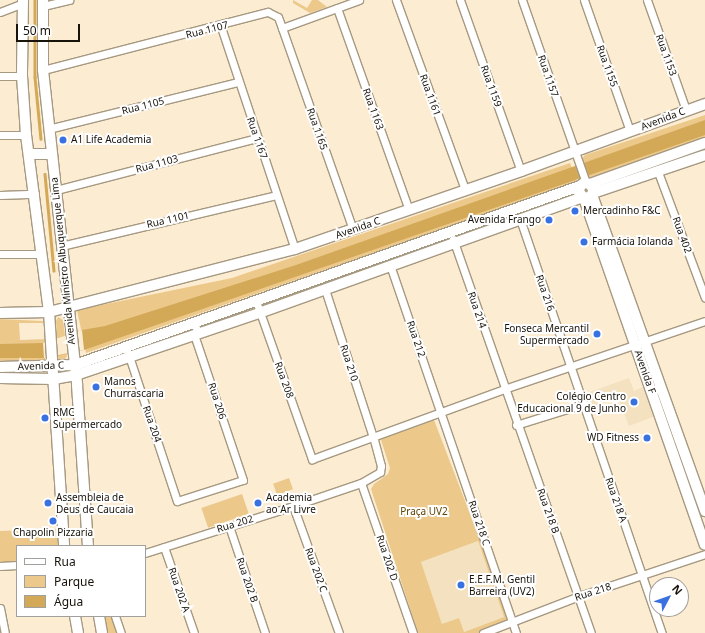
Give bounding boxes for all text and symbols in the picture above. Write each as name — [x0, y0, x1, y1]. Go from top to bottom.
scale bar — [18, 16, 82, 42]
street label: Rua 1107 — [184, 19, 230, 41]
text: 50 m — [23, 22, 51, 39]
street label: Rua 1153 — [653, 33, 679, 77]
street label: Rua 1155 — [594, 44, 620, 88]
street label: Rua 1157 — [535, 53, 561, 99]
street label: Rua 1159 — [478, 64, 504, 108]
street label: Rua 1161 — [417, 73, 443, 117]
street label: Rua 1163 — [360, 87, 386, 131]
street label: Rua 1105 — [120, 95, 166, 117]
street label: Avenida C — [639, 105, 687, 133]
street label: Rua 1165 — [304, 106, 330, 152]
street label: Rua 1167 — [244, 115, 270, 161]
place label: A1 Life Academia — [71, 134, 151, 146]
marker: A1 Life Academia — [58, 135, 68, 145]
street label: Rua 1103 — [134, 153, 180, 175]
street label: Avenida Ministro Albuquerque Lima — [48, 177, 78, 345]
place label: Mercadinho F&C — [583, 205, 661, 217]
marker: Mercadinho F&C — [570, 206, 580, 216]
street label: Rua 1101 — [145, 209, 191, 231]
place label: Avenida Frango — [468, 214, 541, 226]
street label: Avenida C — [334, 215, 382, 241]
marker: Avenida Frango — [544, 215, 554, 225]
street label: Rua 402 — [670, 215, 694, 255]
place label: Farmácia Iolanda — [592, 236, 673, 248]
marker: Farmácia Iolanda — [579, 237, 589, 247]
street label: Rua 216 — [533, 273, 557, 313]
street label: Rua 214 — [465, 290, 489, 330]
street label: Rua 212 — [404, 319, 428, 359]
place label: Fonseca Mercantil Supermercado — [504, 322, 589, 346]
marker: Fonseca Mercantil Supermercado — [592, 329, 602, 339]
street label: Rua 210 — [337, 343, 361, 383]
street label: Avenida F — [632, 349, 658, 395]
street label: Avenida C — [18, 359, 64, 373]
street label: Rua 208 — [272, 360, 296, 400]
place label: Manos Churrascaria — [104, 375, 164, 398]
street label: Rua 206 — [205, 381, 229, 421]
marker: Manos Churrascaria — [91, 382, 101, 392]
place label: Colégio Centro Educacional 9 de Junho — [517, 390, 626, 414]
marker: Colégio Centro Educacional 9 de Junho — [629, 397, 639, 407]
street label: Rua 204 — [140, 404, 164, 444]
place label: RMC Supermercado — [53, 406, 122, 430]
marker: RMC Supermercado — [40, 413, 50, 423]
place label: WD Fitness — [587, 432, 639, 444]
marker: WD Fitness — [642, 433, 652, 443]
street label: Rua 218 A — [603, 476, 629, 524]
street label: Rua 218 B — [534, 487, 562, 535]
place label: Assembleia de Deus de Caucaia — [56, 491, 134, 514]
place label: Academia ao Ar Livre — [266, 491, 316, 514]
marker: Assembleia de Deus de Caucaia — [43, 498, 53, 508]
marker: Academia ao Ar Livre — [253, 498, 263, 508]
street label: Rua 218 C — [466, 499, 492, 547]
park label: Praça UV2 — [400, 506, 448, 518]
street label: Rua 202 — [215, 513, 255, 535]
marker: Chapolin Pizzaria — [48, 516, 58, 526]
place label: Chapolin Pizzaria — [13, 527, 93, 539]
street label: Rua 202 D — [374, 534, 400, 582]
legend — [16, 545, 146, 617]
street label: Rua 202 C — [302, 546, 330, 594]
text: Rua — [54, 553, 76, 570]
street label: Rua 202 B — [234, 556, 260, 604]
street label: Rua 202 A — [166, 566, 192, 614]
text: Parque — [54, 573, 94, 590]
place label: E.E.F.M. Gentil Barreira (UV2) — [469, 573, 535, 596]
north arrow — [649, 577, 689, 617]
marker: E.E.F.M. Gentil Barreira (UV2) — [456, 580, 466, 590]
street label: Rua 218 — [573, 580, 613, 604]
text: N — [669, 581, 686, 598]
text: Água — [54, 593, 83, 610]

